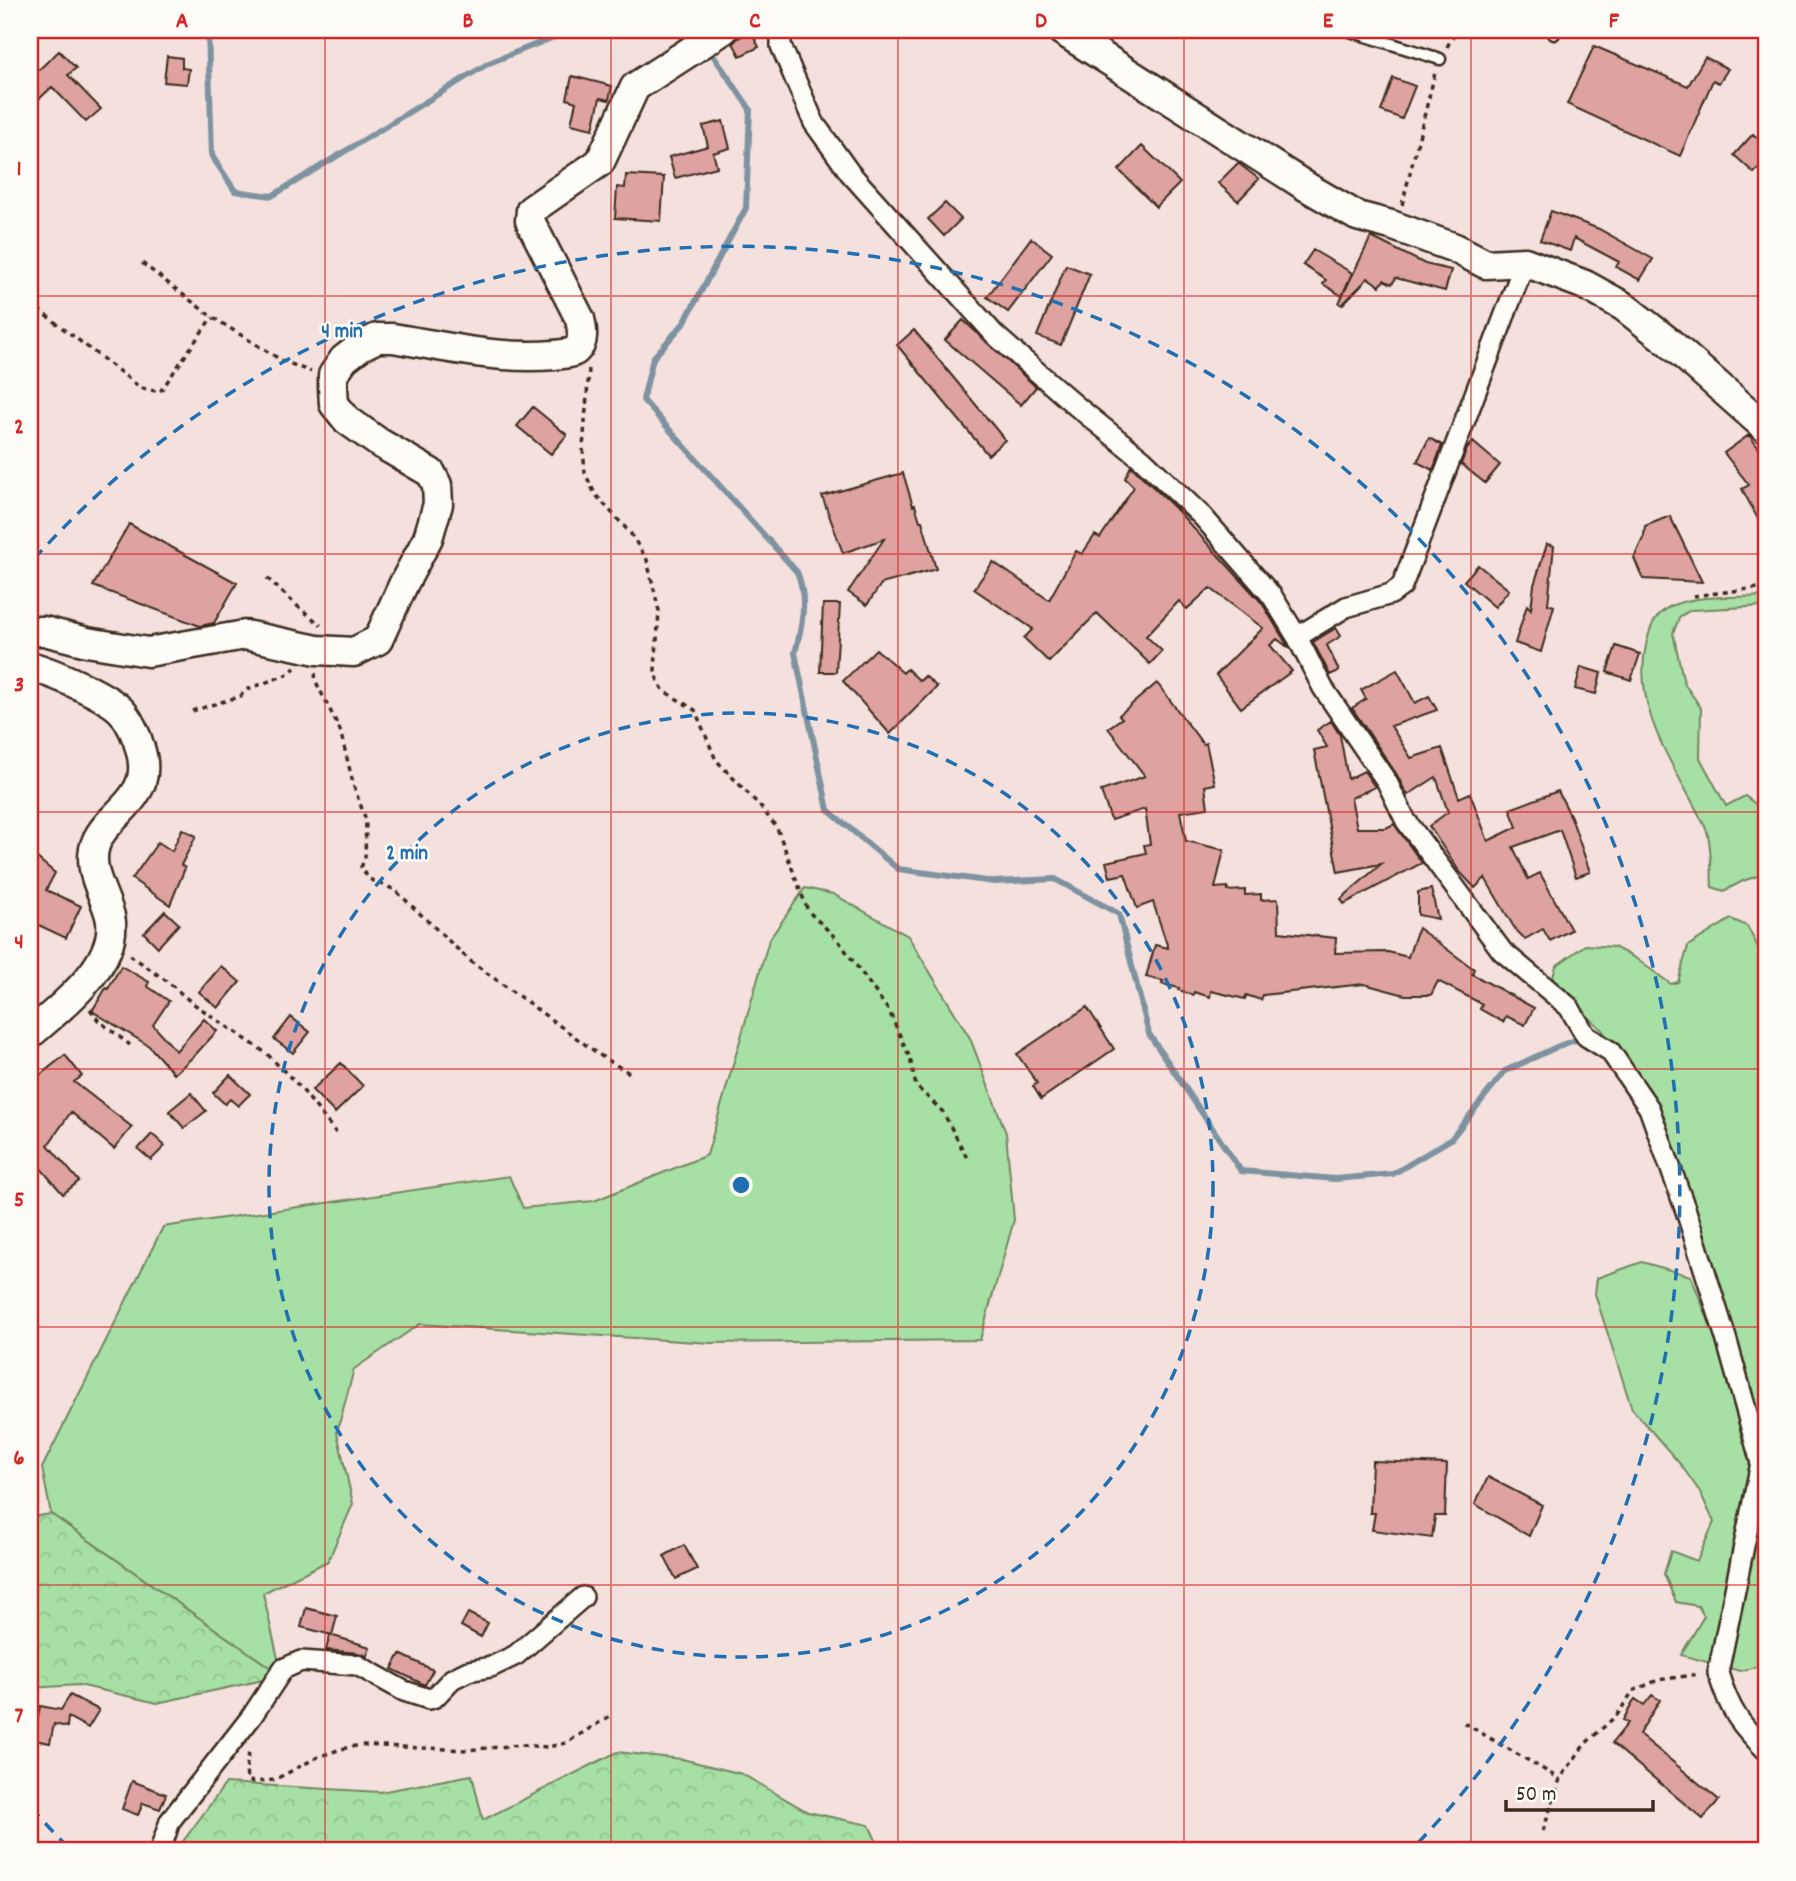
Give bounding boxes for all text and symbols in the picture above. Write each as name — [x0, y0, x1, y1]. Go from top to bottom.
text: A — [176, 6, 188, 39]
text: B — [463, 6, 474, 39]
text: C — [749, 6, 761, 39]
text: D — [1035, 6, 1047, 39]
text: E — [1323, 6, 1334, 39]
text: F — [1609, 6, 1620, 39]
text: 1 — [16, 154, 22, 187]
text: 4 min — [321, 318, 363, 348]
text: 2 — [14, 412, 24, 445]
text: 3 — [14, 670, 24, 703]
text: 2 min — [386, 840, 428, 870]
text: 4 — [14, 927, 24, 960]
centre of rings — [729, 1173, 753, 1197]
text: 5 — [14, 1185, 24, 1218]
text: 6 — [13, 1443, 25, 1476]
text: 7 — [15, 1701, 24, 1734]
scale bar — [1506, 1769, 1652, 1813]
text: 50 m — [1516, 1781, 1556, 1811]

